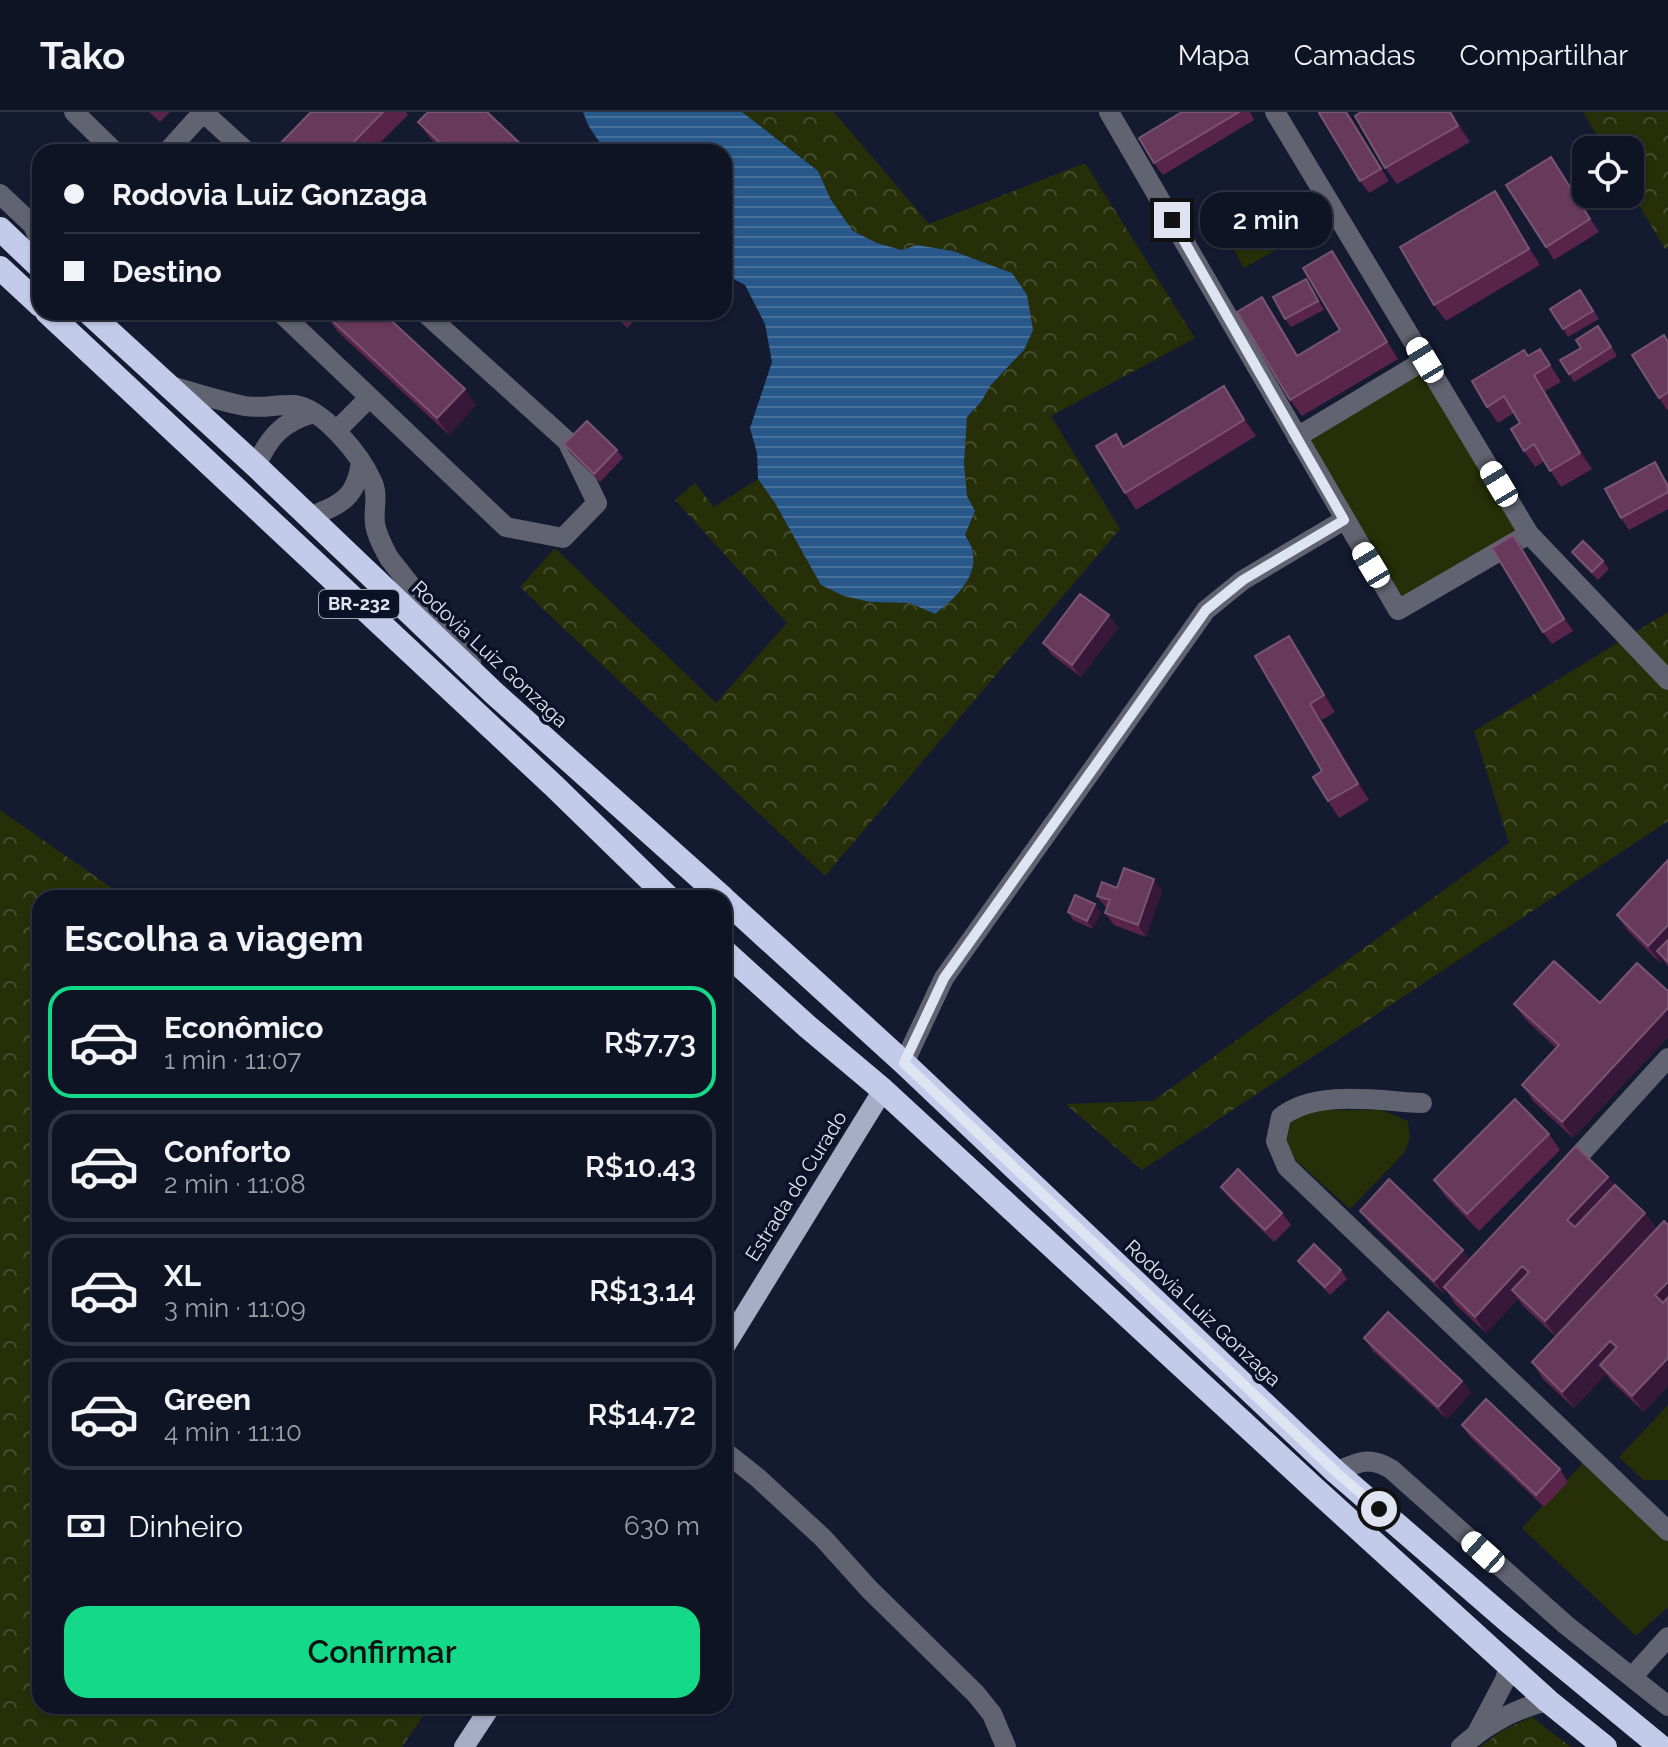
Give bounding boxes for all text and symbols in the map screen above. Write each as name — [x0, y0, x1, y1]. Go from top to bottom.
text: Tako — [40, 33, 125, 78]
text: Mapa — [1178, 39, 1250, 72]
text: Camadas — [1294, 39, 1416, 72]
text: Compartilhar — [1460, 39, 1628, 72]
map controls — [1572, 136, 1644, 208]
button: locate — [1572, 136, 1644, 208]
text: Rodovia Luiz Gonzaga — [112, 177, 427, 212]
callout: 2 min — [1200, 192, 1332, 248]
route end — [1154, 202, 1190, 238]
text: 2 min — [1233, 205, 1299, 235]
text: Destino — [112, 254, 222, 289]
car — [1402, 333, 1448, 387]
car — [1476, 457, 1522, 511]
car — [1348, 538, 1394, 592]
street label: Rodovia Luiz Gonzaga — [407, 576, 573, 732]
road number: BR-232 — [319, 590, 399, 618]
text: Escolha a viagem — [64, 917, 364, 959]
icon: car — [68, 1006, 140, 1078]
text: Econômico — [164, 1010, 324, 1045]
text: R$7.73 — [604, 1025, 696, 1060]
text: 1 min · 11:07 — [164, 1045, 301, 1075]
street label: Estrada do Curado — [740, 1107, 852, 1265]
icon: car — [68, 1130, 140, 1202]
text: Conforto — [164, 1134, 291, 1169]
text: R$10.43 — [585, 1149, 696, 1184]
text: 2 min · 11:08 — [164, 1169, 306, 1199]
street label: Rodovia Luiz Gonzaga — [1120, 1235, 1286, 1391]
icon: car — [68, 1254, 140, 1326]
text: XL — [164, 1258, 201, 1293]
text: R$13.14 — [589, 1273, 696, 1308]
text: 3 min · 11:09 — [164, 1293, 306, 1323]
icon: car — [68, 1378, 140, 1450]
text: Green — [164, 1382, 251, 1417]
text: R$14.72 — [588, 1397, 696, 1432]
text: 4 min · 11:10 — [164, 1417, 302, 1447]
route start — [1361, 1491, 1397, 1527]
icon: cash — [64, 1504, 108, 1548]
text: Dinheiro — [128, 1509, 243, 1544]
text: 630 m — [624, 1511, 700, 1541]
car — [1457, 1527, 1509, 1577]
button: Confirmar — [64, 1606, 700, 1698]

